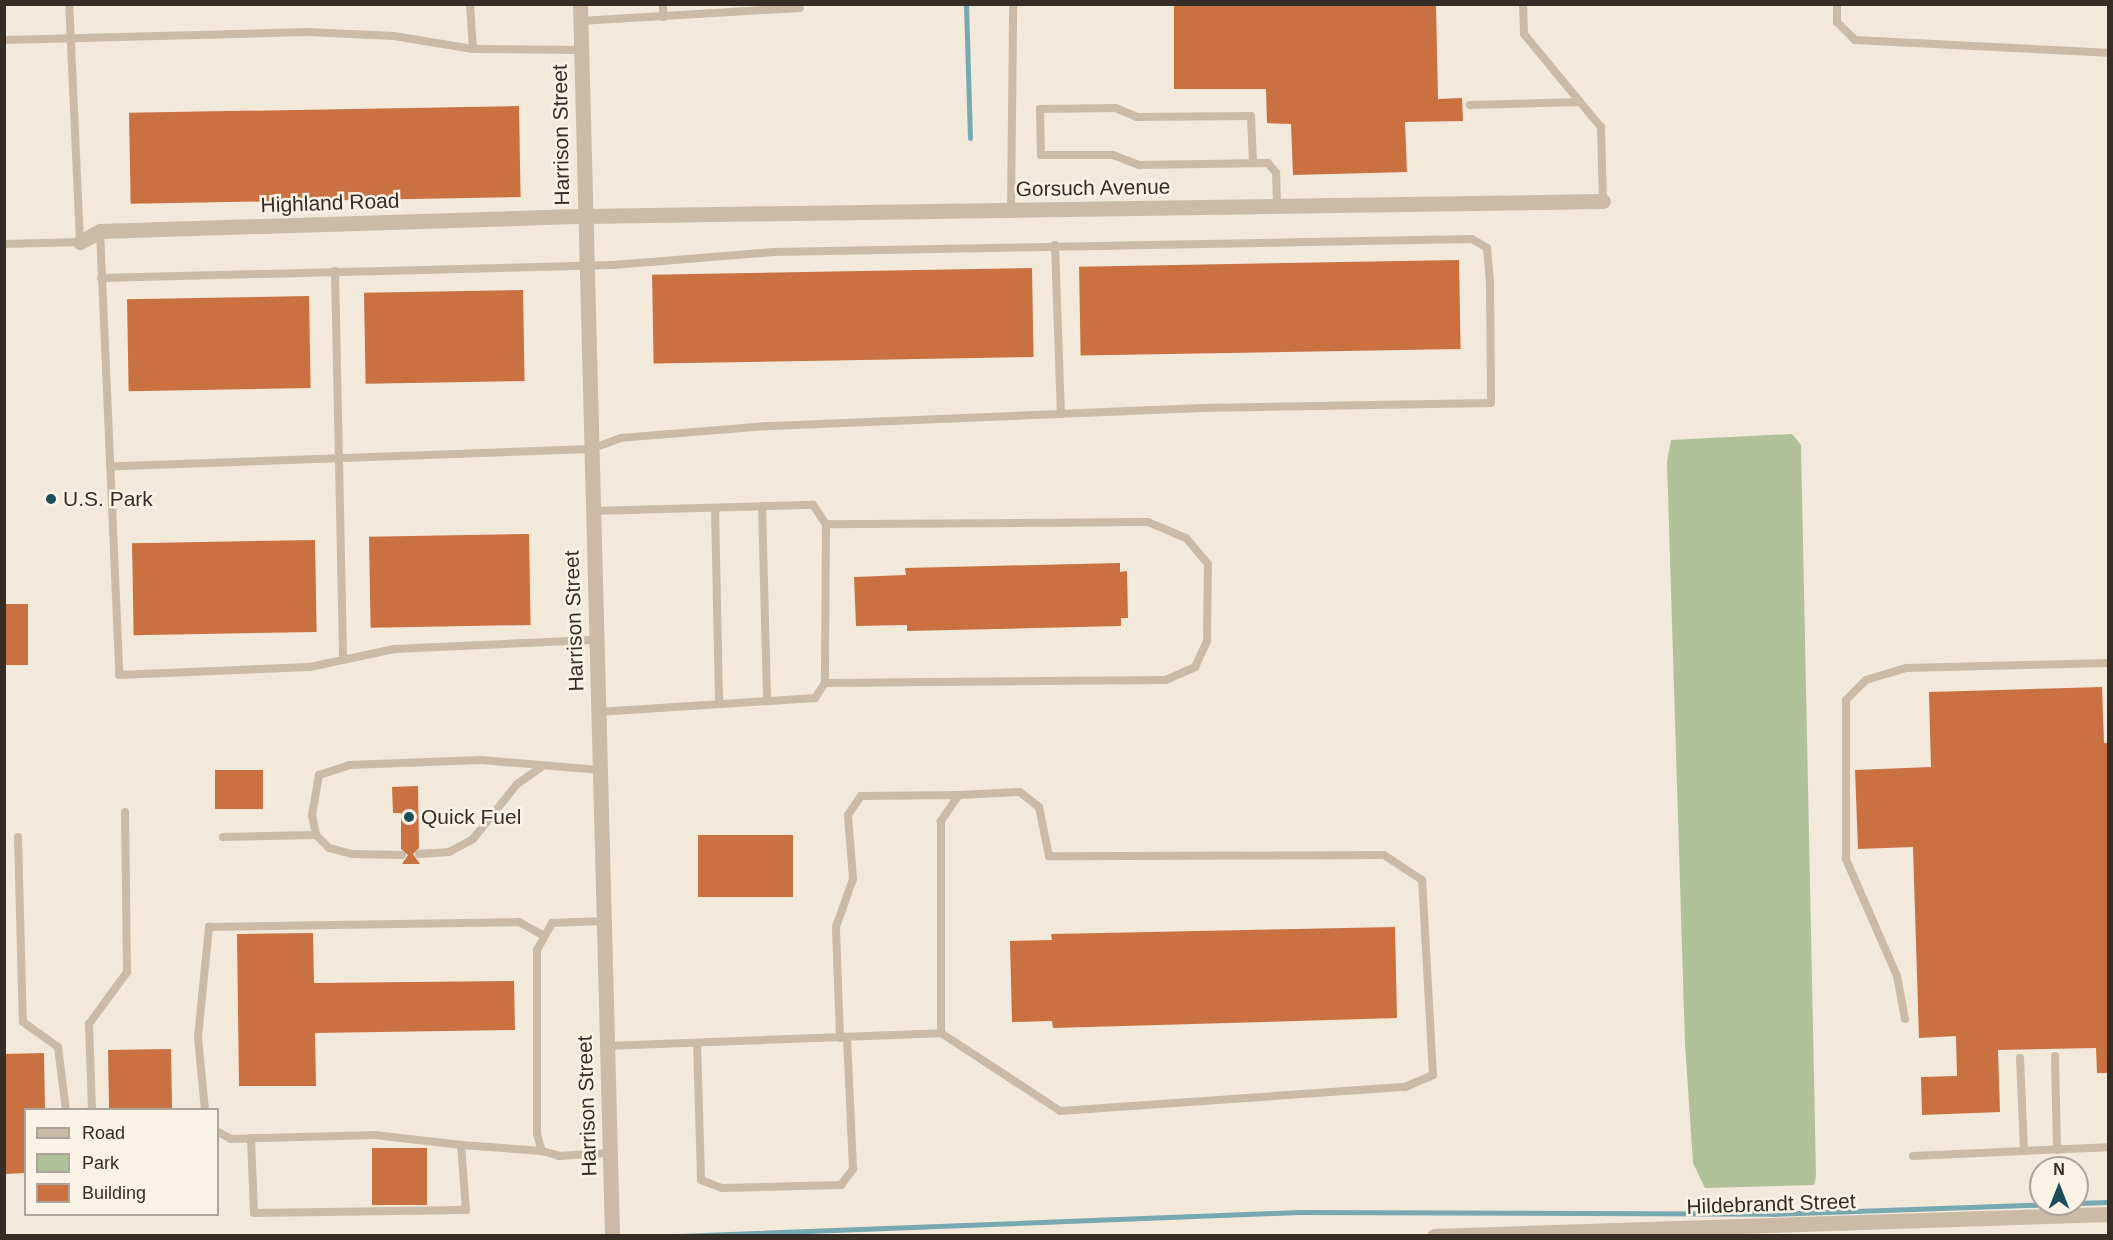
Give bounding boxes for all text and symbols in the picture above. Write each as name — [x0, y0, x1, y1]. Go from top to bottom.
street label: Harrison Street — [547, 64, 575, 206]
street label: Gorsuch Avenue — [1015, 174, 1171, 202]
street label: Highland Road — [260, 188, 400, 218]
place label: U.S. Park — [63, 486, 153, 512]
marker: U.S. Park — [44, 492, 58, 506]
street label: Harrison Street — [559, 550, 589, 692]
place label: Quick Fuel — [421, 804, 521, 830]
marker: Quick Fuel — [402, 810, 416, 824]
street label: Harrison Street — [572, 1035, 602, 1177]
legend — [24, 1108, 219, 1216]
text: Road — [82, 1123, 125, 1143]
text: Park — [82, 1153, 119, 1173]
north arrow — [2029, 1156, 2089, 1216]
text: N — [2053, 1161, 2065, 1178]
text: Building — [82, 1183, 146, 1203]
street label: Hildebrandt Street — [1686, 1188, 1856, 1220]

